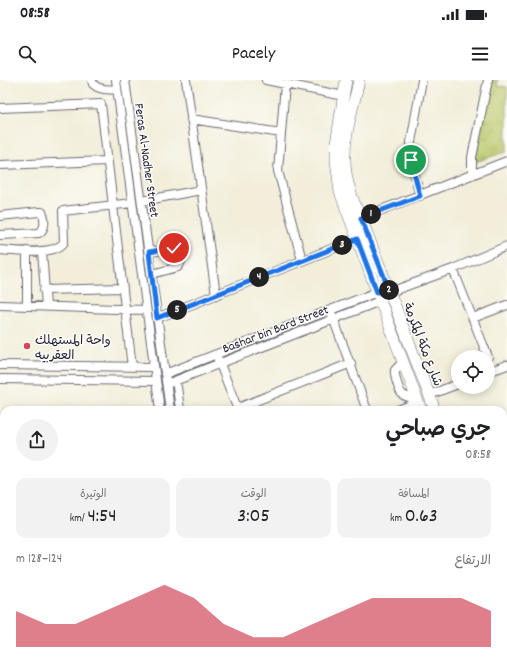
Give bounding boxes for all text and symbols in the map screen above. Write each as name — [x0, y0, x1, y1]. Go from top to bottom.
text: 08:58 — [20, 3, 50, 25]
text: Pacely — [232, 42, 275, 67]
icon: search — [16, 43, 38, 65]
icon: menu — [469, 43, 491, 65]
street label: Feras Al-Nadher Street — [128, 102, 163, 219]
pin — [394, 143, 428, 177]
icon: arrive — [400, 149, 422, 171]
pin: 1 — [361, 204, 381, 224]
text: 1 — [370, 206, 372, 222]
pin — [157, 231, 191, 265]
pin: 3 — [332, 235, 352, 255]
icon: check — [163, 237, 185, 259]
text: 3 — [340, 237, 344, 253]
pin: 4 — [249, 267, 269, 287]
text: 4 — [257, 269, 261, 285]
pin: 2 — [379, 280, 399, 300]
text: 2 — [387, 282, 391, 298]
pin: 5 — [167, 300, 187, 320]
street label: شارع مكة المكرمة — [397, 300, 446, 390]
street label: Bashar bin Bard Street — [220, 301, 332, 359]
text: 5 — [174, 302, 180, 318]
place label: واحة المستهلك العقربيه — [35, 332, 111, 366]
marker: واحة المستهلك العقربيه — [22, 341, 32, 351]
map controls — [451, 350, 495, 394]
button: locate — [451, 350, 495, 394]
text: جري صباحي — [385, 415, 491, 446]
button: share — [16, 419, 58, 461]
text: 08:58 — [465, 446, 491, 465]
text: الوتيرة — [80, 487, 106, 503]
text: الوقت — [241, 487, 266, 503]
text: المسافة — [398, 487, 430, 503]
text: 4:54 — [87, 503, 117, 531]
text: 3:05 — [237, 503, 270, 531]
text: 0.63 — [405, 503, 438, 531]
text: /km — [70, 511, 87, 527]
text: km — [390, 511, 405, 527]
text: 124–128 m — [16, 550, 62, 569]
text: الارتفاع — [455, 552, 491, 571]

